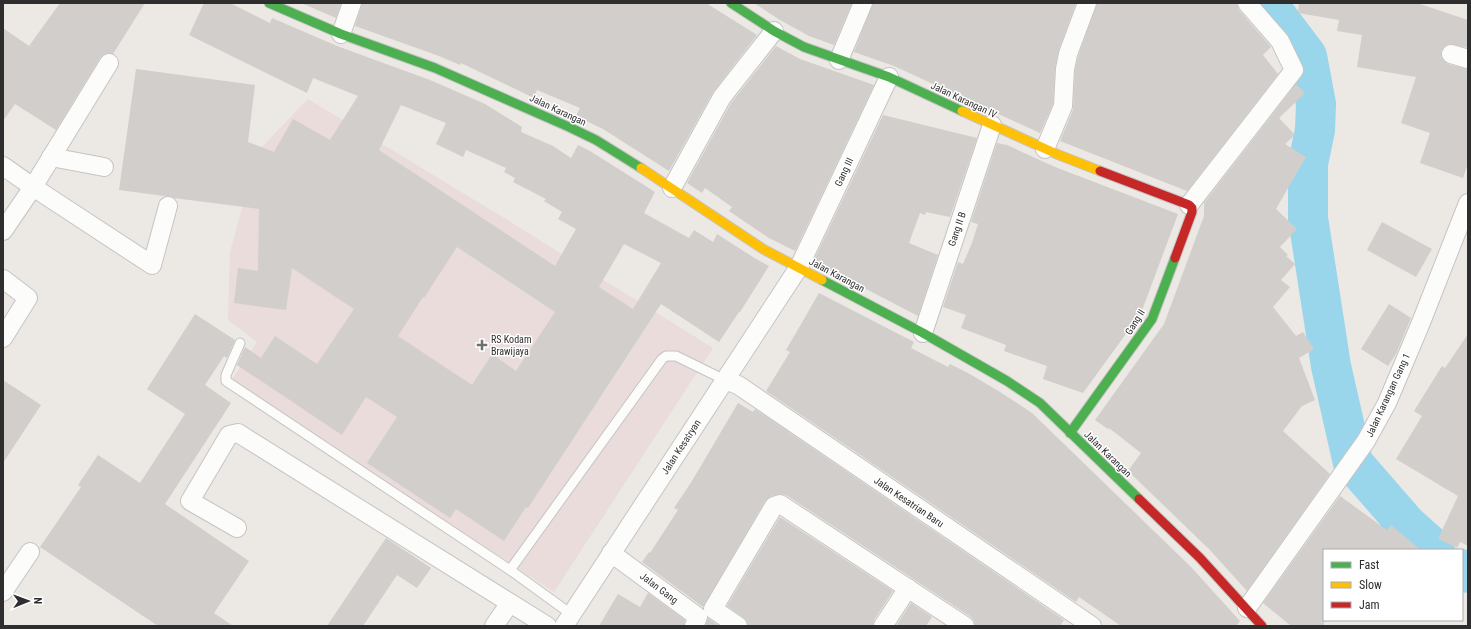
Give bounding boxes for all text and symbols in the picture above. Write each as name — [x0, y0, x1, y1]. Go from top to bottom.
street label: Jalan Karangan IV — [929, 80, 999, 120]
street label: Jalan Karangan — [528, 92, 588, 128]
street label: Gang III — [833, 156, 855, 188]
street label: Gang II B — [946, 210, 968, 248]
street label: Jalan Karangan — [807, 256, 867, 294]
street label: Gang II — [1123, 307, 1147, 337]
place label: RS Kodam Brawijaya — [491, 334, 531, 357]
marker: RS Kodam Brawijaya — [476, 339, 488, 351]
street label: Jalan Karangan Gang 1 — [1364, 351, 1412, 439]
street label: Jalan Kesatryan — [659, 417, 703, 476]
street label: Jalan Karangan — [1082, 429, 1134, 479]
street label: Jalan Kesatrian Baru — [872, 475, 946, 529]
legend — [1323, 549, 1463, 621]
text: Fast — [1359, 558, 1380, 572]
street label: Jalan Gang — [638, 570, 680, 606]
text: Slow — [1359, 578, 1382, 592]
north arrow — [8, 581, 48, 621]
text: N — [31, 597, 44, 605]
text: Jam — [1359, 598, 1380, 612]

